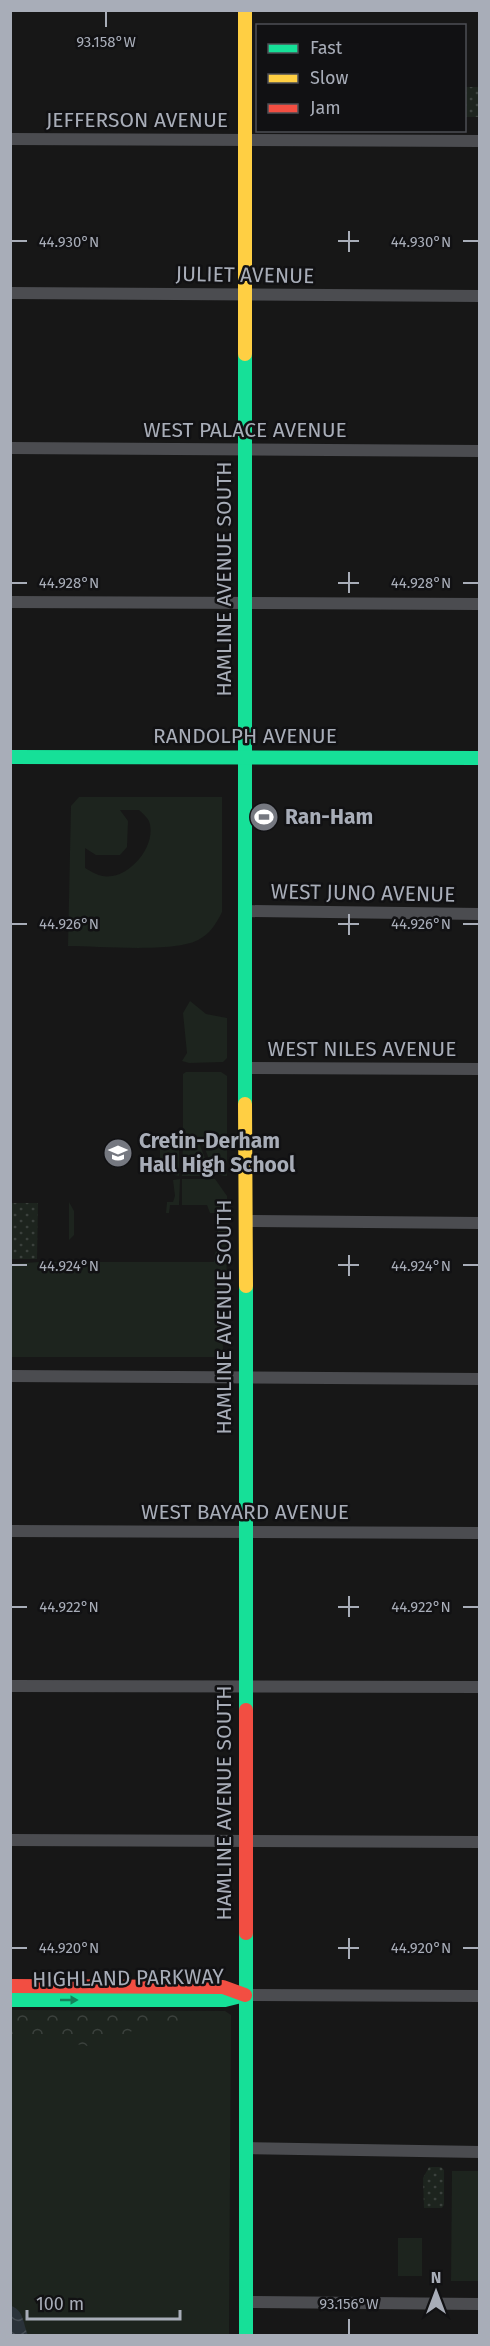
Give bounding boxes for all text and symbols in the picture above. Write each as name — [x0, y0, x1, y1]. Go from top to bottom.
legend — [256, 24, 466, 132]
text: 93.158°W — [76, 33, 136, 51]
text: Fast — [310, 37, 343, 59]
text: Slow — [310, 67, 349, 89]
text: Jam — [310, 97, 341, 119]
street label: JEFFERSON AVENUE — [46, 107, 228, 133]
text: 44.930°N — [39, 233, 99, 251]
text: 44.930°N — [391, 233, 451, 251]
street label: JULIET AVENUE — [175, 261, 315, 289]
street label: WEST PALACE AVENUE — [143, 417, 347, 443]
street label: HAMLINE AVENUE SOUTH — [211, 461, 237, 697]
text: 44.928°N — [39, 574, 99, 592]
text: 44.928°N — [391, 574, 451, 592]
street label: RANDOLPH AVENUE — [153, 723, 337, 749]
sports icon: Ran-Ham — [248, 801, 280, 833]
place label: Ran-Ham — [285, 804, 373, 830]
street label: WEST JUNO AVENUE — [270, 878, 456, 908]
text: 44.926°N — [39, 915, 99, 933]
text: 44.926°N — [391, 915, 451, 933]
street label: WEST NILES AVENUE — [268, 1036, 456, 1062]
place label: Cretin-Derham Hall High School — [139, 1128, 296, 1178]
school or university icon: Cretin-Derham Hall High School — [102, 1137, 134, 1169]
street label: HAMLINE AVENUE SOUTH — [211, 1199, 237, 1435]
text: 44.924°N — [39, 1257, 99, 1275]
text: 44.924°N — [391, 1257, 451, 1275]
street label: WEST BAYARD AVENUE — [141, 1499, 349, 1525]
text: 44.922°N — [39, 1598, 99, 1616]
text: 44.922°N — [391, 1598, 451, 1616]
street label: HAMLINE AVENUE SOUTH — [211, 1685, 237, 1921]
text: 44.920°N — [39, 1939, 99, 1957]
text: 44.920°N — [391, 1939, 451, 1957]
street label: HIGHLAND PARKWAY — [32, 1963, 225, 1993]
one-way arrow — [59, 1995, 78, 2005]
north arrow — [406, 2262, 466, 2322]
text: N — [431, 2268, 441, 2287]
scale bar — [27, 2283, 180, 2321]
text: 100 m — [36, 2293, 84, 2315]
text: 93.156°W — [319, 2295, 379, 2313]

